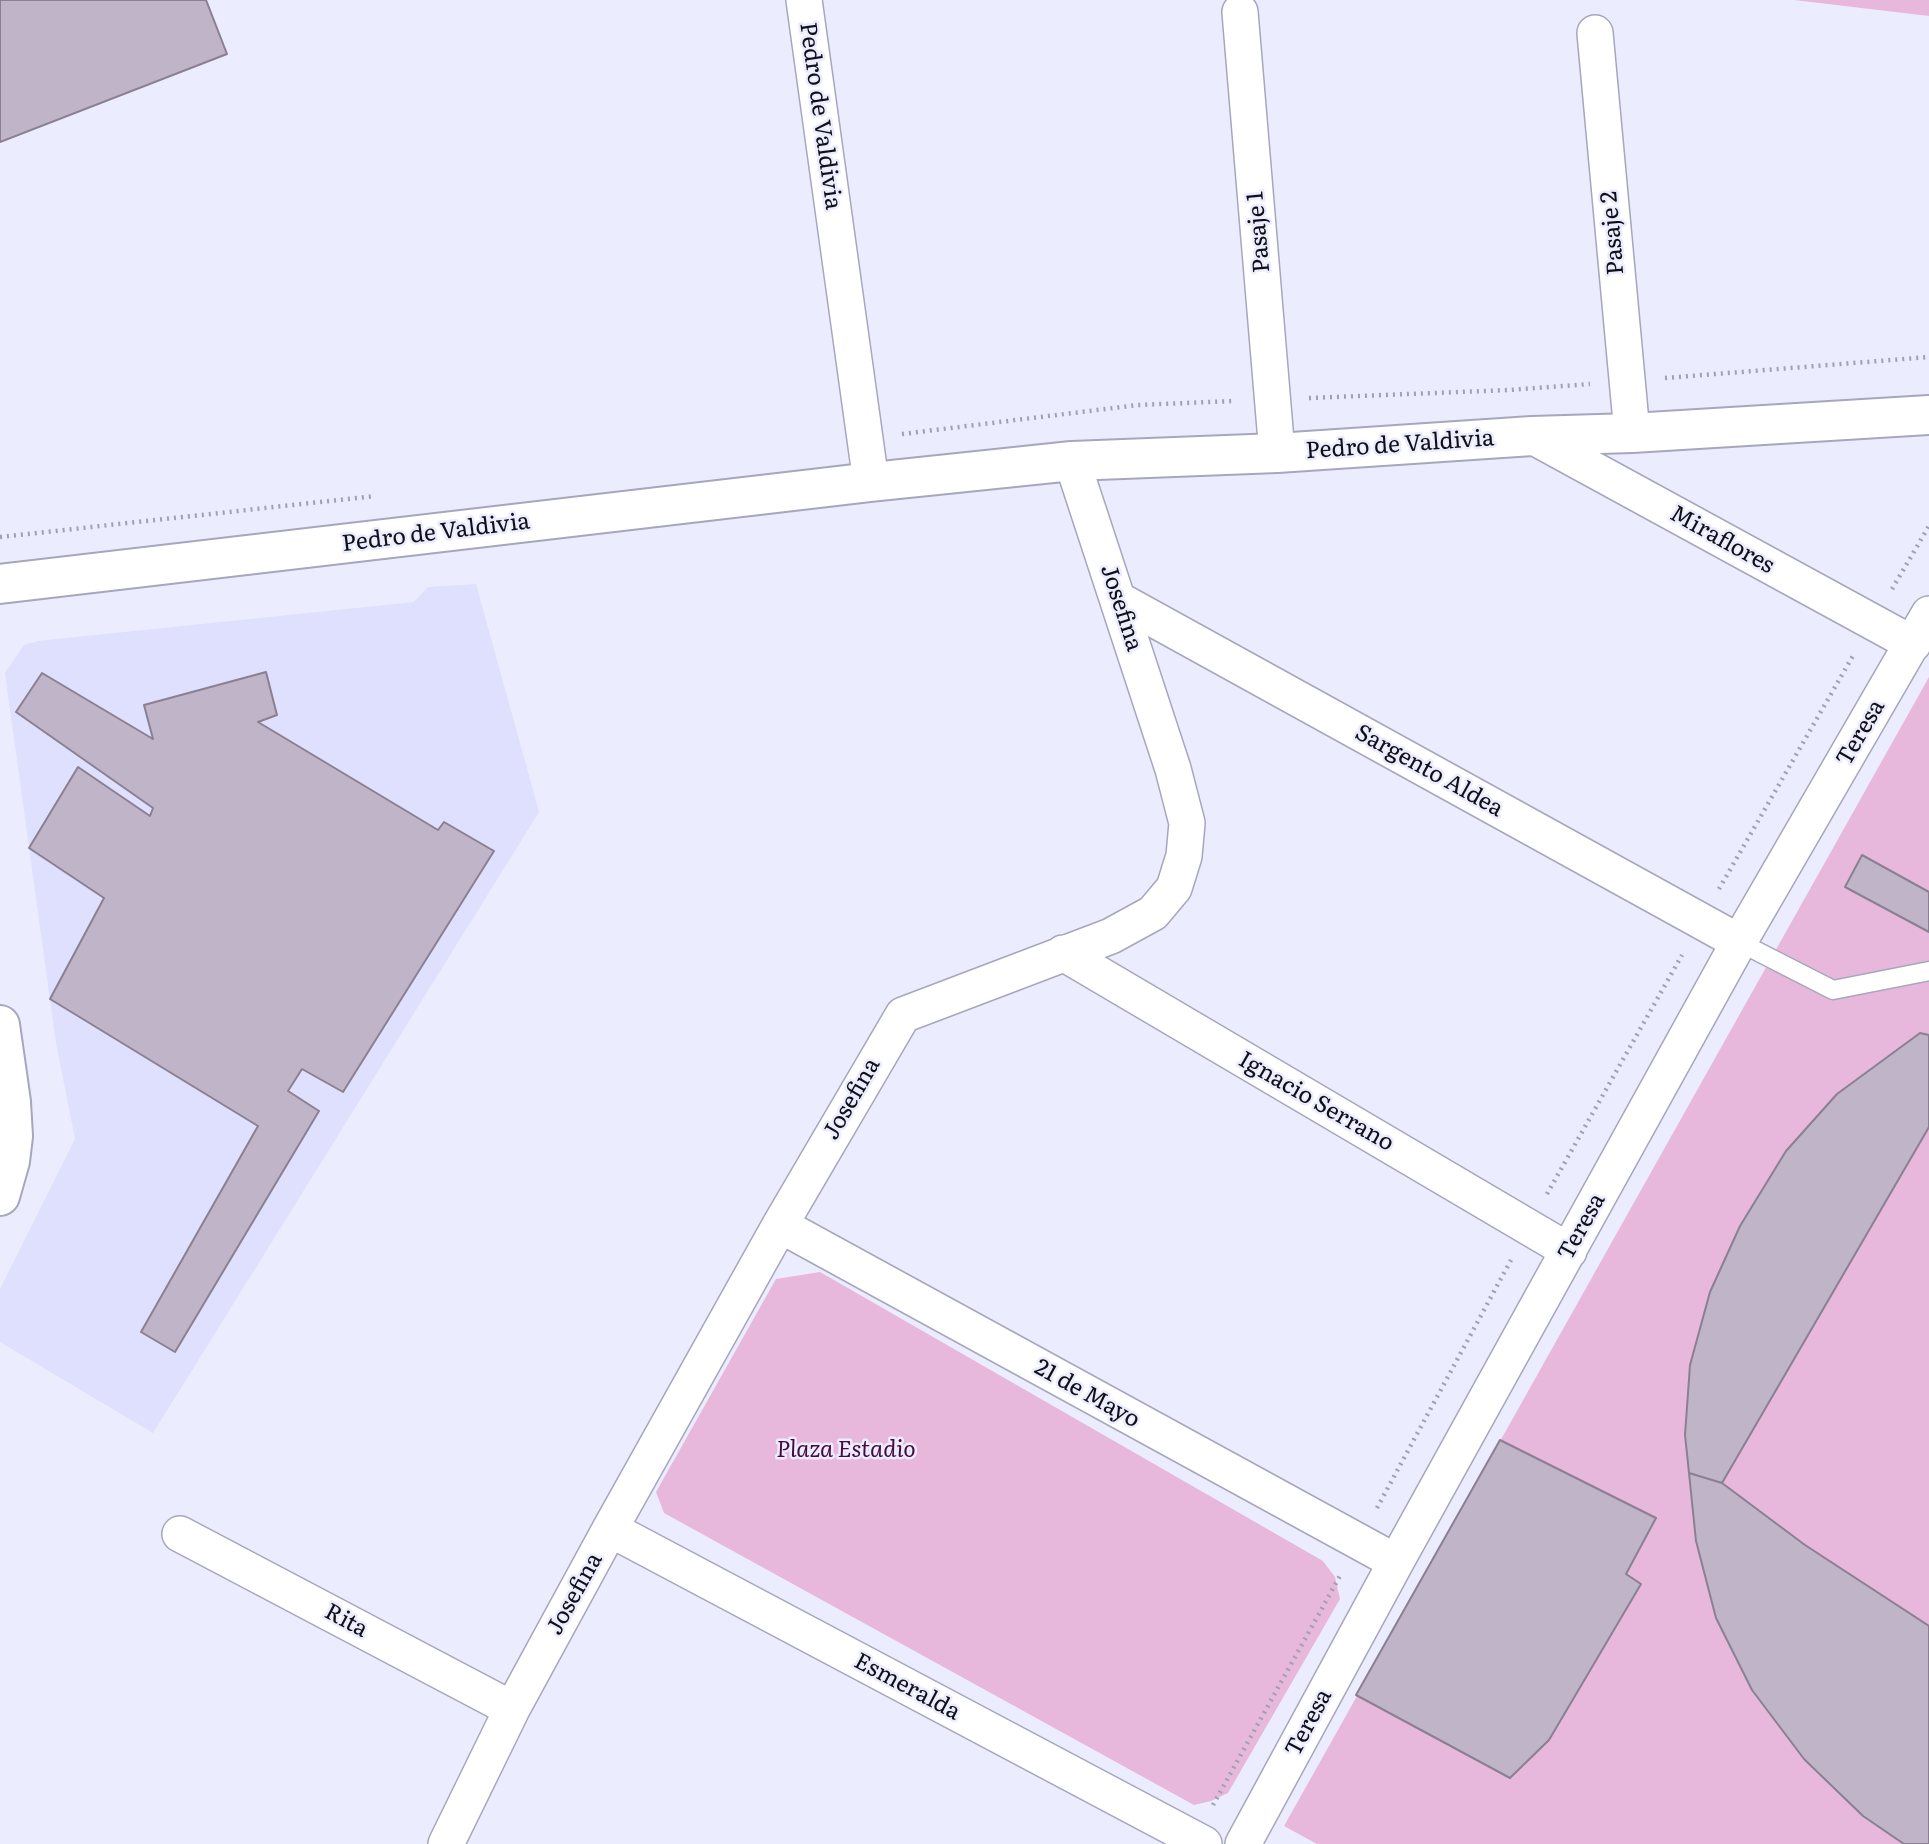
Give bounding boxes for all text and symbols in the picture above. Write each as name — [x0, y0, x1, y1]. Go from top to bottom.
street label: Pedro de Valdivia — [793, 21, 847, 211]
street label: Pasaje 1 — [1242, 190, 1276, 274]
street label: Pasaje 2 — [1596, 190, 1630, 276]
street label: Pedro de Valdivia — [1305, 425, 1495, 465]
street label: Miraflores — [1665, 500, 1779, 580]
street label: Pedro de Valdivia — [341, 508, 531, 558]
street label: Josefina — [1094, 561, 1148, 655]
street label: Teresa — [1831, 695, 1891, 771]
street label: Sargento Aldea — [1350, 719, 1508, 823]
street label: Ignacio Serrano — [1233, 1046, 1399, 1158]
street label: Josefina — [818, 1053, 886, 1145]
street label: Teresa — [1552, 1189, 1612, 1265]
street label: 21 de Mayo — [1030, 1354, 1144, 1434]
park label: Plaza Estadio — [776, 1436, 916, 1464]
street label: Josefina — [541, 1548, 609, 1640]
street label: Rita — [320, 1598, 372, 1644]
street label: Esmeralda — [849, 1648, 965, 1726]
street label: Teresa — [1280, 1685, 1338, 1761]

